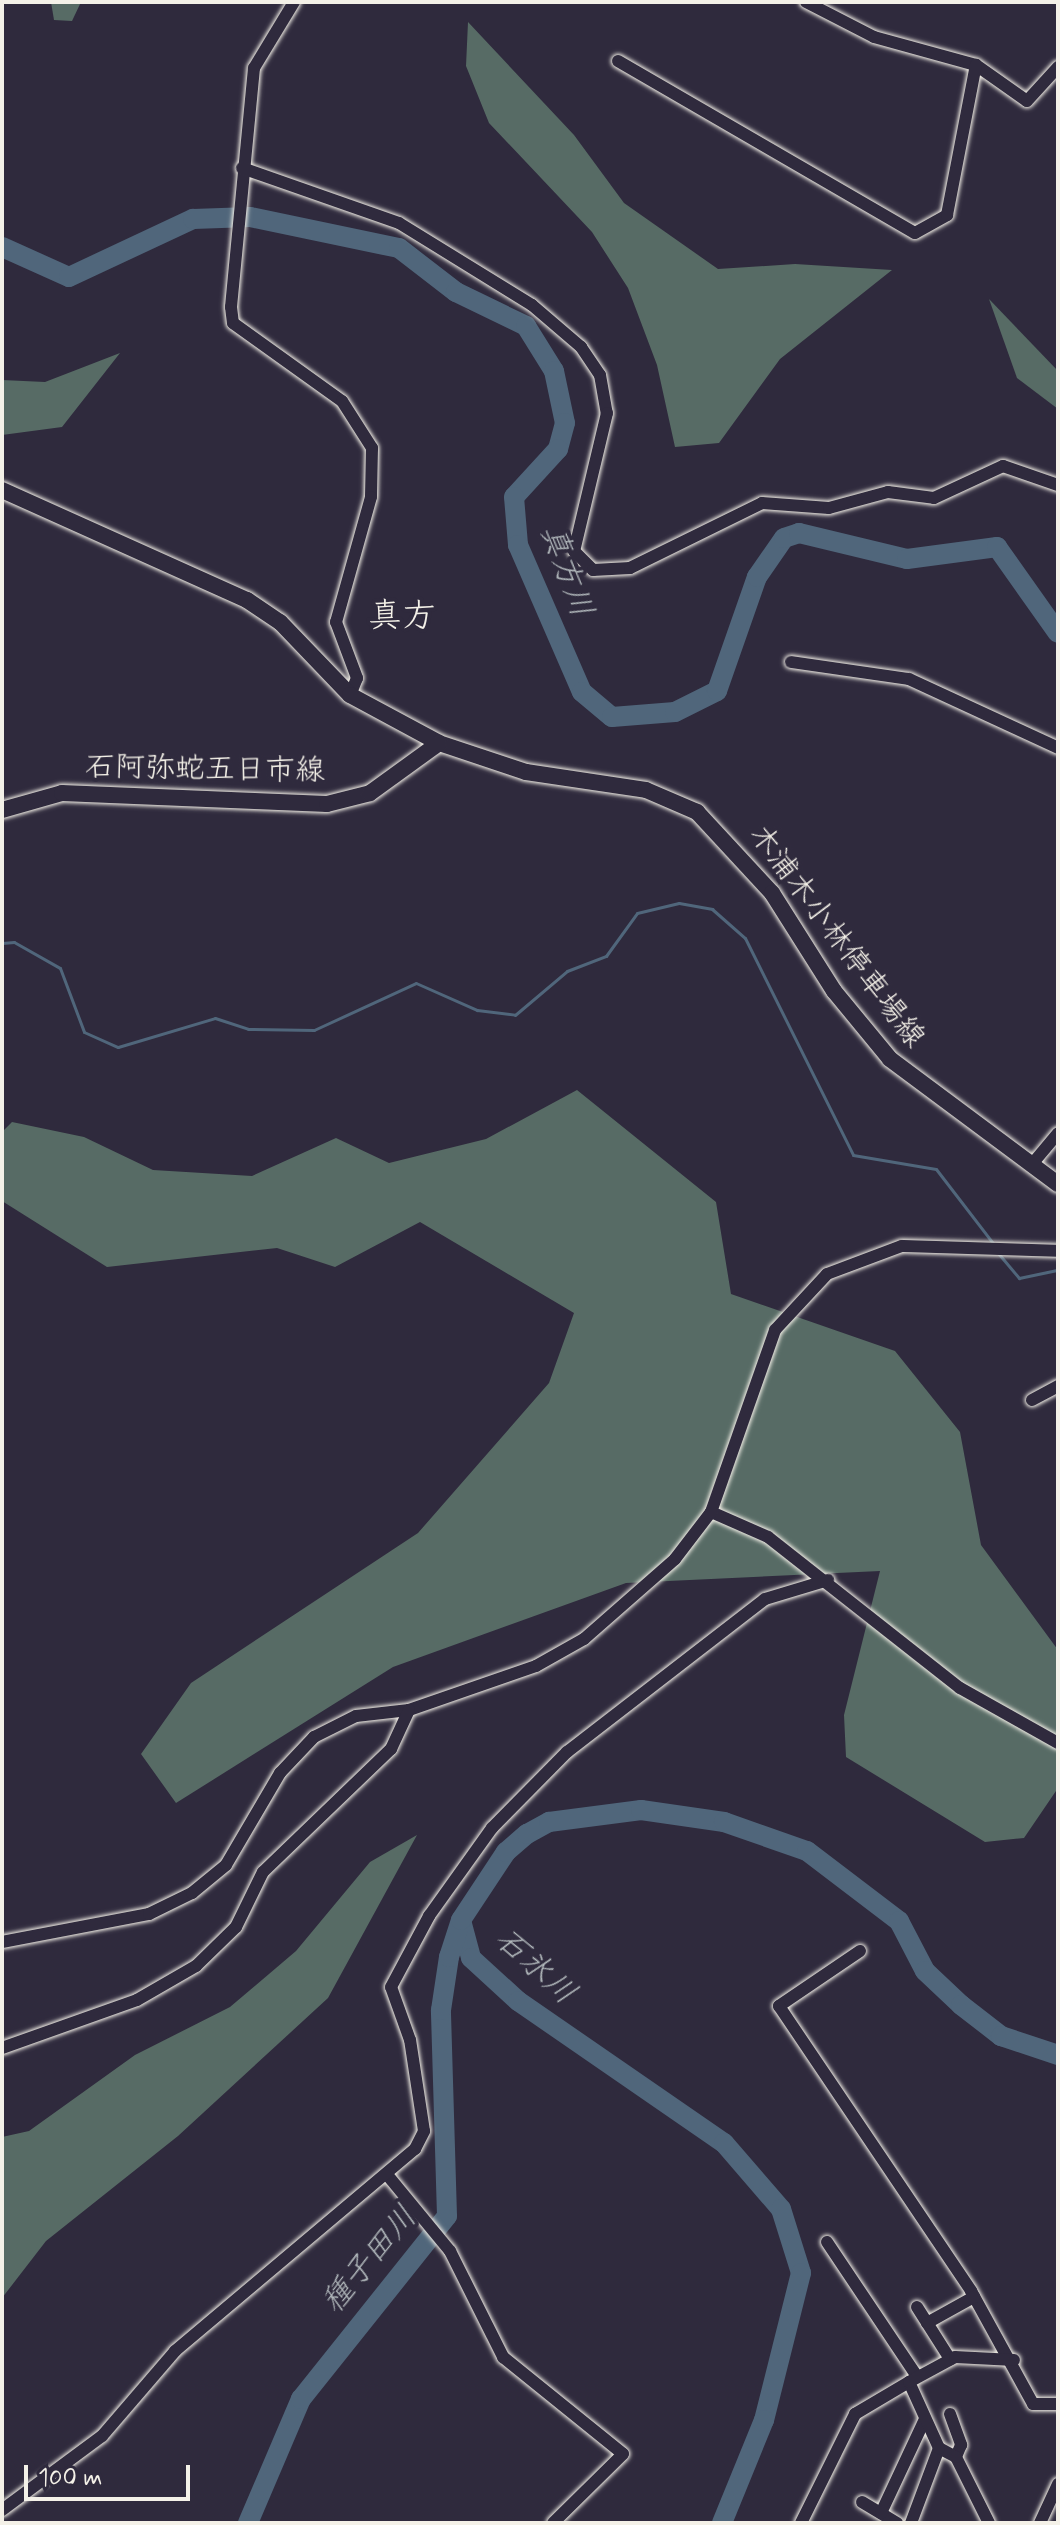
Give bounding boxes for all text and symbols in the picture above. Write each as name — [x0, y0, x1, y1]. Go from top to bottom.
water label: 真方川 — [532, 519, 600, 623]
district label: 真方 — [368, 597, 436, 637]
street label: 石阿弥蛇五日市線 — [85, 750, 325, 790]
street label: 木浦木小林停車場線 — [740, 818, 932, 1056]
water label: 石氷川 — [486, 1921, 584, 2013]
water label: 種子田川 — [314, 2199, 426, 2321]
scale bar — [28, 2449, 194, 2499]
text: 100 m — [38, 2463, 102, 2494]

